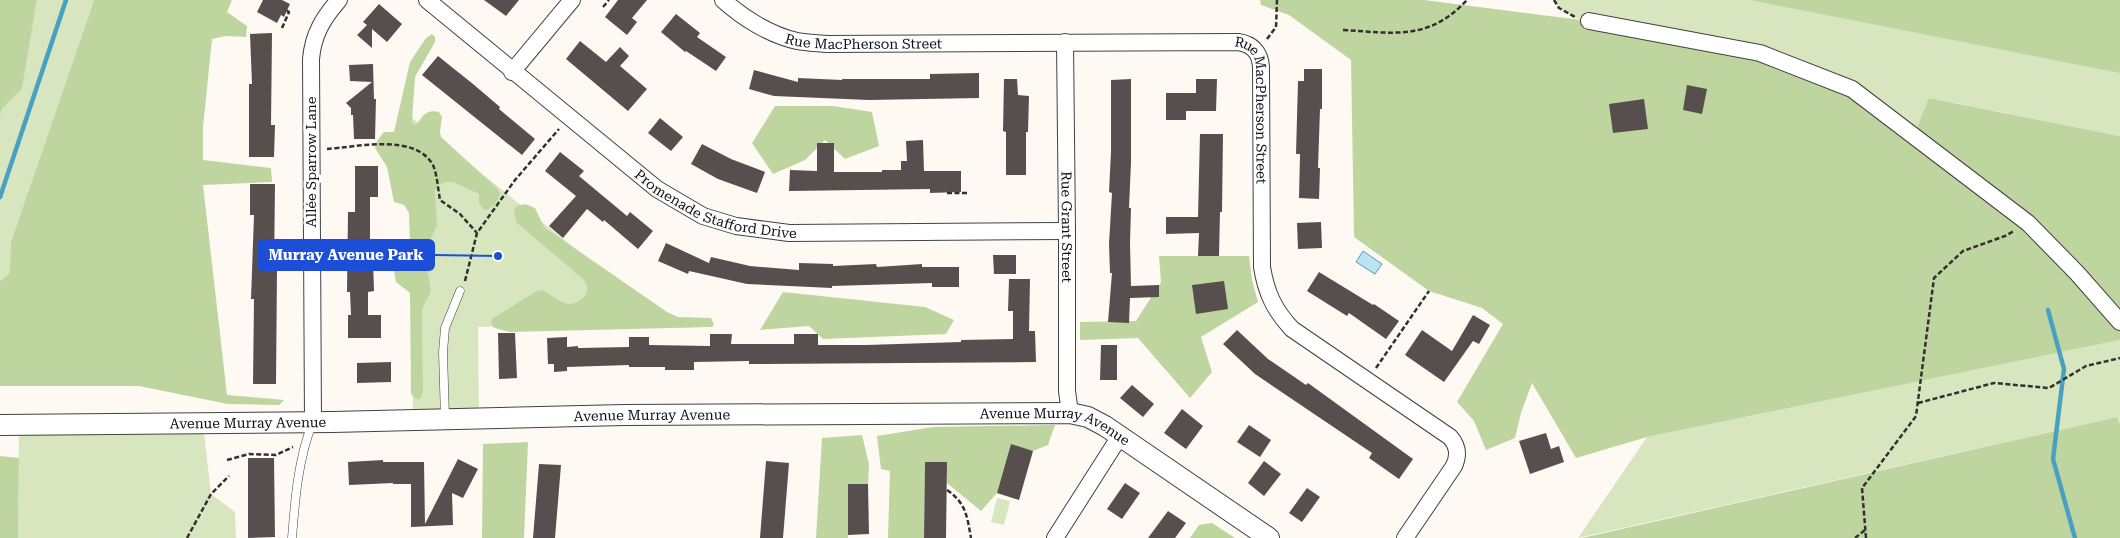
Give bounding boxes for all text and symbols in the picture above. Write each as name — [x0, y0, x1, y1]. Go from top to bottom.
street label: Rue MacPherson Street — [783, 30, 942, 52]
street label: Rue MacPherson Street — [1233, 34, 1270, 184]
street label: Allée Sparrow Lane — [303, 96, 319, 227]
street label: Promenade Stafford Drive — [632, 166, 797, 241]
street label: Rue Grant Street — [1058, 171, 1075, 283]
callout: Murray Avenue Park — [258, 240, 434, 270]
text: Murray Avenue Park — [268, 246, 424, 264]
street label: Avenue Murray Avenue — [980, 405, 1133, 449]
street label: Avenue Murray Avenue — [573, 407, 730, 424]
street label: Avenue Murray Avenue — [170, 414, 327, 431]

